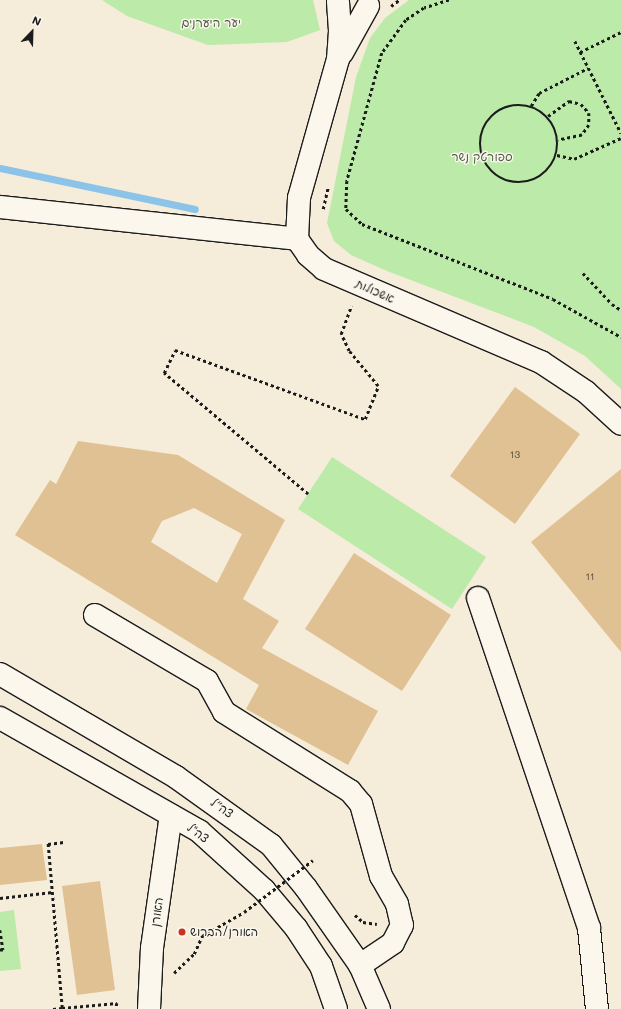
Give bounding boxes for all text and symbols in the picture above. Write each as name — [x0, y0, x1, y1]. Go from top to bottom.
north arrow — [12, 12, 52, 52]
text: N — [30, 12, 44, 29]
park label: יער היערנים — [181, 16, 241, 30]
park label: ספורטק נשר — [451, 150, 513, 164]
street label: אשכולות — [353, 276, 397, 306]
house number: 13 — [510, 449, 520, 461]
house number: 11 — [586, 571, 594, 583]
street label: צה״ל — [208, 795, 236, 821]
street label: צה"ל — [184, 820, 212, 846]
street label: האורן — [148, 896, 166, 928]
place label: האורן/הברוש — [190, 925, 258, 939]
marker: האורן/הברוש — [177, 927, 187, 937]

